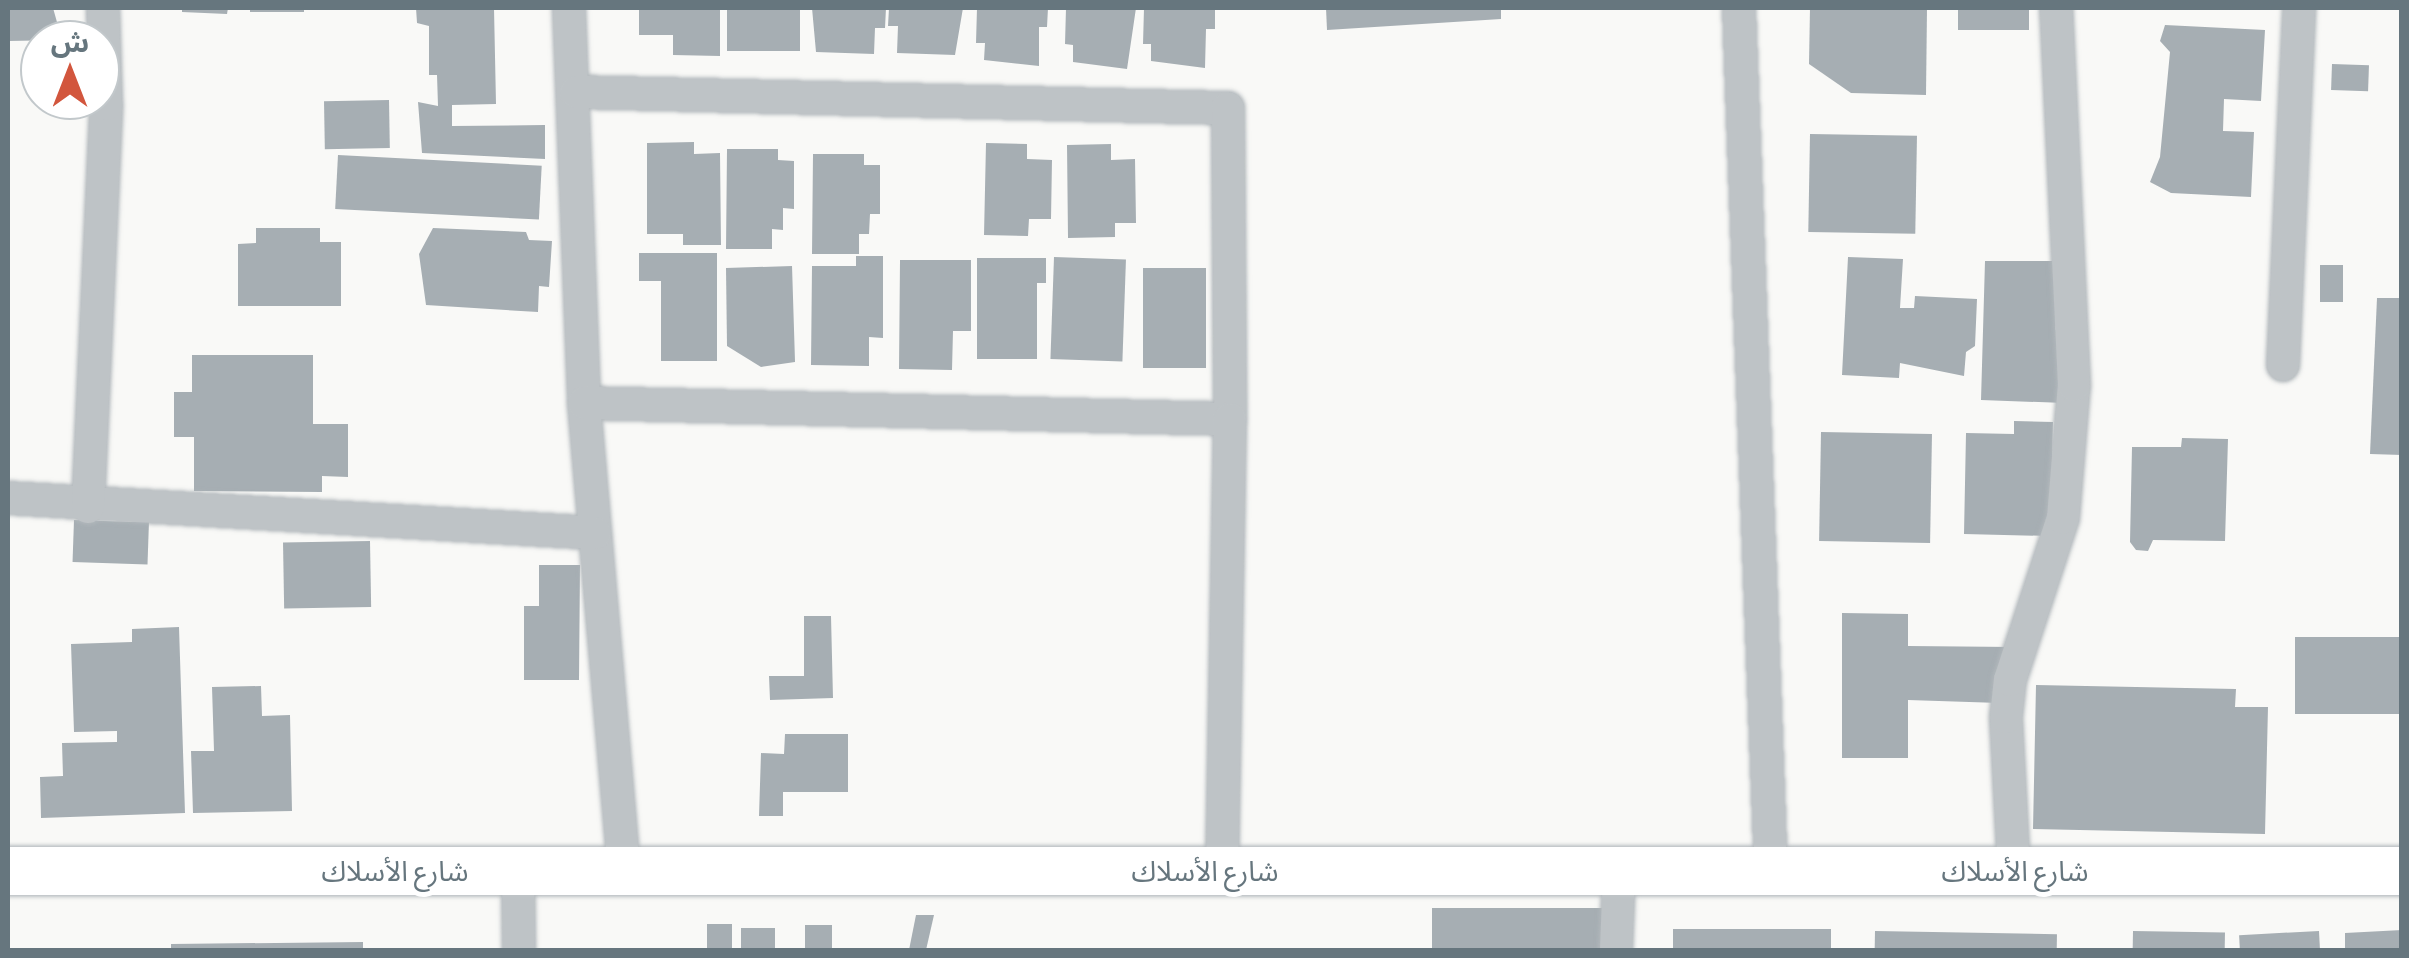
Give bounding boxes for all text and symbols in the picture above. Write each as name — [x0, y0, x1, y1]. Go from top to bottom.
north arrow — [20, 20, 120, 120]
text: ش — [51, 23, 89, 60]
street label: شارع الأسلاك — [322, 854, 468, 888]
street label: شارع الأسلاك — [1132, 854, 1278, 888]
street label: شارع الأسلاك — [1942, 854, 2088, 888]

